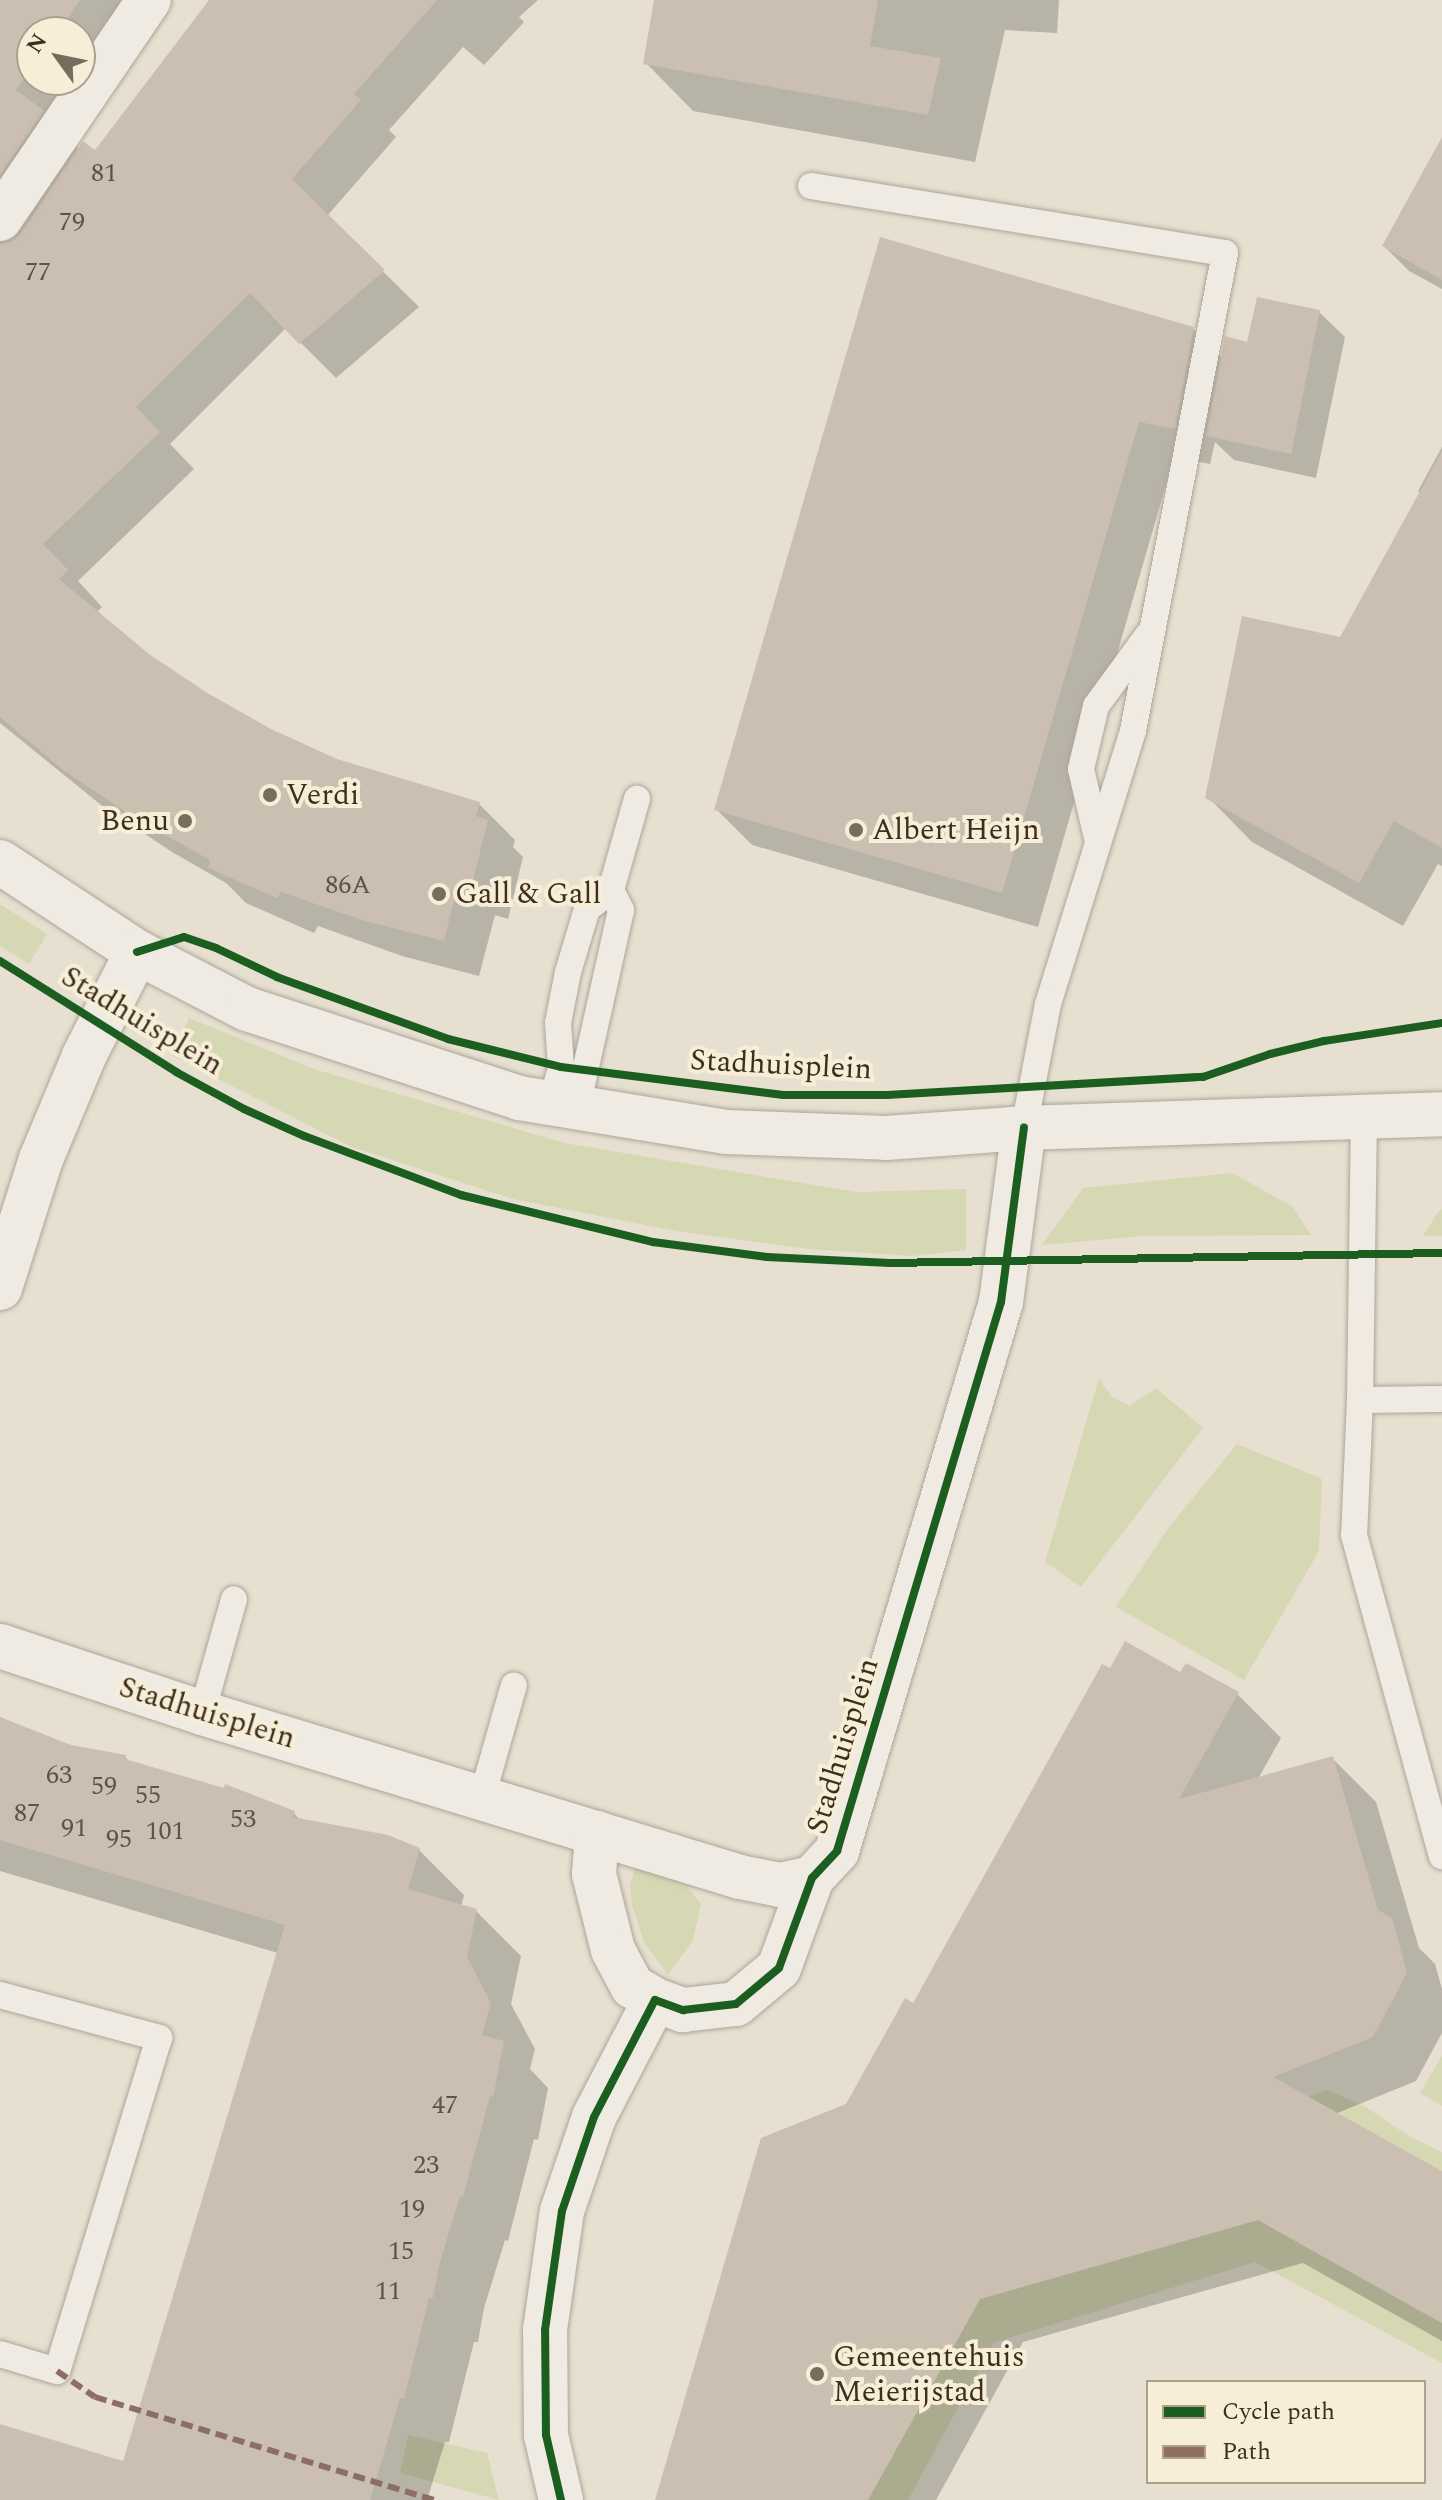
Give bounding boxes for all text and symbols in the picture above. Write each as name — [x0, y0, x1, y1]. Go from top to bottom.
north arrow — [16, 16, 96, 96]
text: N — [18, 27, 56, 60]
house number: 81 — [91, 158, 117, 190]
house number: 79 — [59, 207, 85, 239]
house number: 77 — [25, 257, 51, 289]
place label: Verdi — [286, 777, 359, 813]
marker: Verdi — [261, 786, 279, 804]
place label: Benu — [100, 803, 169, 839]
marker: Benu — [176, 812, 194, 830]
place label: Albert Heijn — [872, 812, 1040, 848]
marker: Albert Heijn — [847, 821, 865, 839]
house number: 86A — [325, 870, 371, 902]
place label: Gall & Gall — [455, 876, 601, 912]
marker: Gall & Gall — [430, 885, 448, 903]
street label: Stadhuisplein — [55, 959, 229, 1083]
street label: Stadhuisplein — [689, 1042, 873, 1088]
street label: Stadhuisplein — [799, 1654, 887, 1838]
street label: Stadhuisplein — [115, 1669, 299, 1757]
house number: 63 — [46, 1760, 72, 1792]
house number: 59 — [91, 1771, 117, 1803]
house number: 55 — [135, 1780, 161, 1812]
house number: 87 — [14, 1798, 40, 1830]
house number: 53 — [230, 1804, 256, 1836]
house number: 91 — [61, 1813, 87, 1845]
house number: 101 — [146, 1816, 184, 1848]
house number: 95 — [106, 1824, 132, 1856]
house number: 47 — [432, 2090, 458, 2122]
house number: 23 — [413, 2150, 439, 2182]
house number: 19 — [399, 2194, 425, 2226]
house number: 15 — [388, 2236, 414, 2268]
house number: 11 — [375, 2276, 401, 2308]
place label: Gemeentehuis Meierijstad — [833, 2339, 1025, 2410]
marker: Gemeentehuis Meierijstad — [808, 2365, 826, 2383]
legend — [1146, 2380, 1426, 2484]
text: Cycle path — [1222, 2394, 1335, 2430]
text: Path — [1222, 2434, 1271, 2470]

